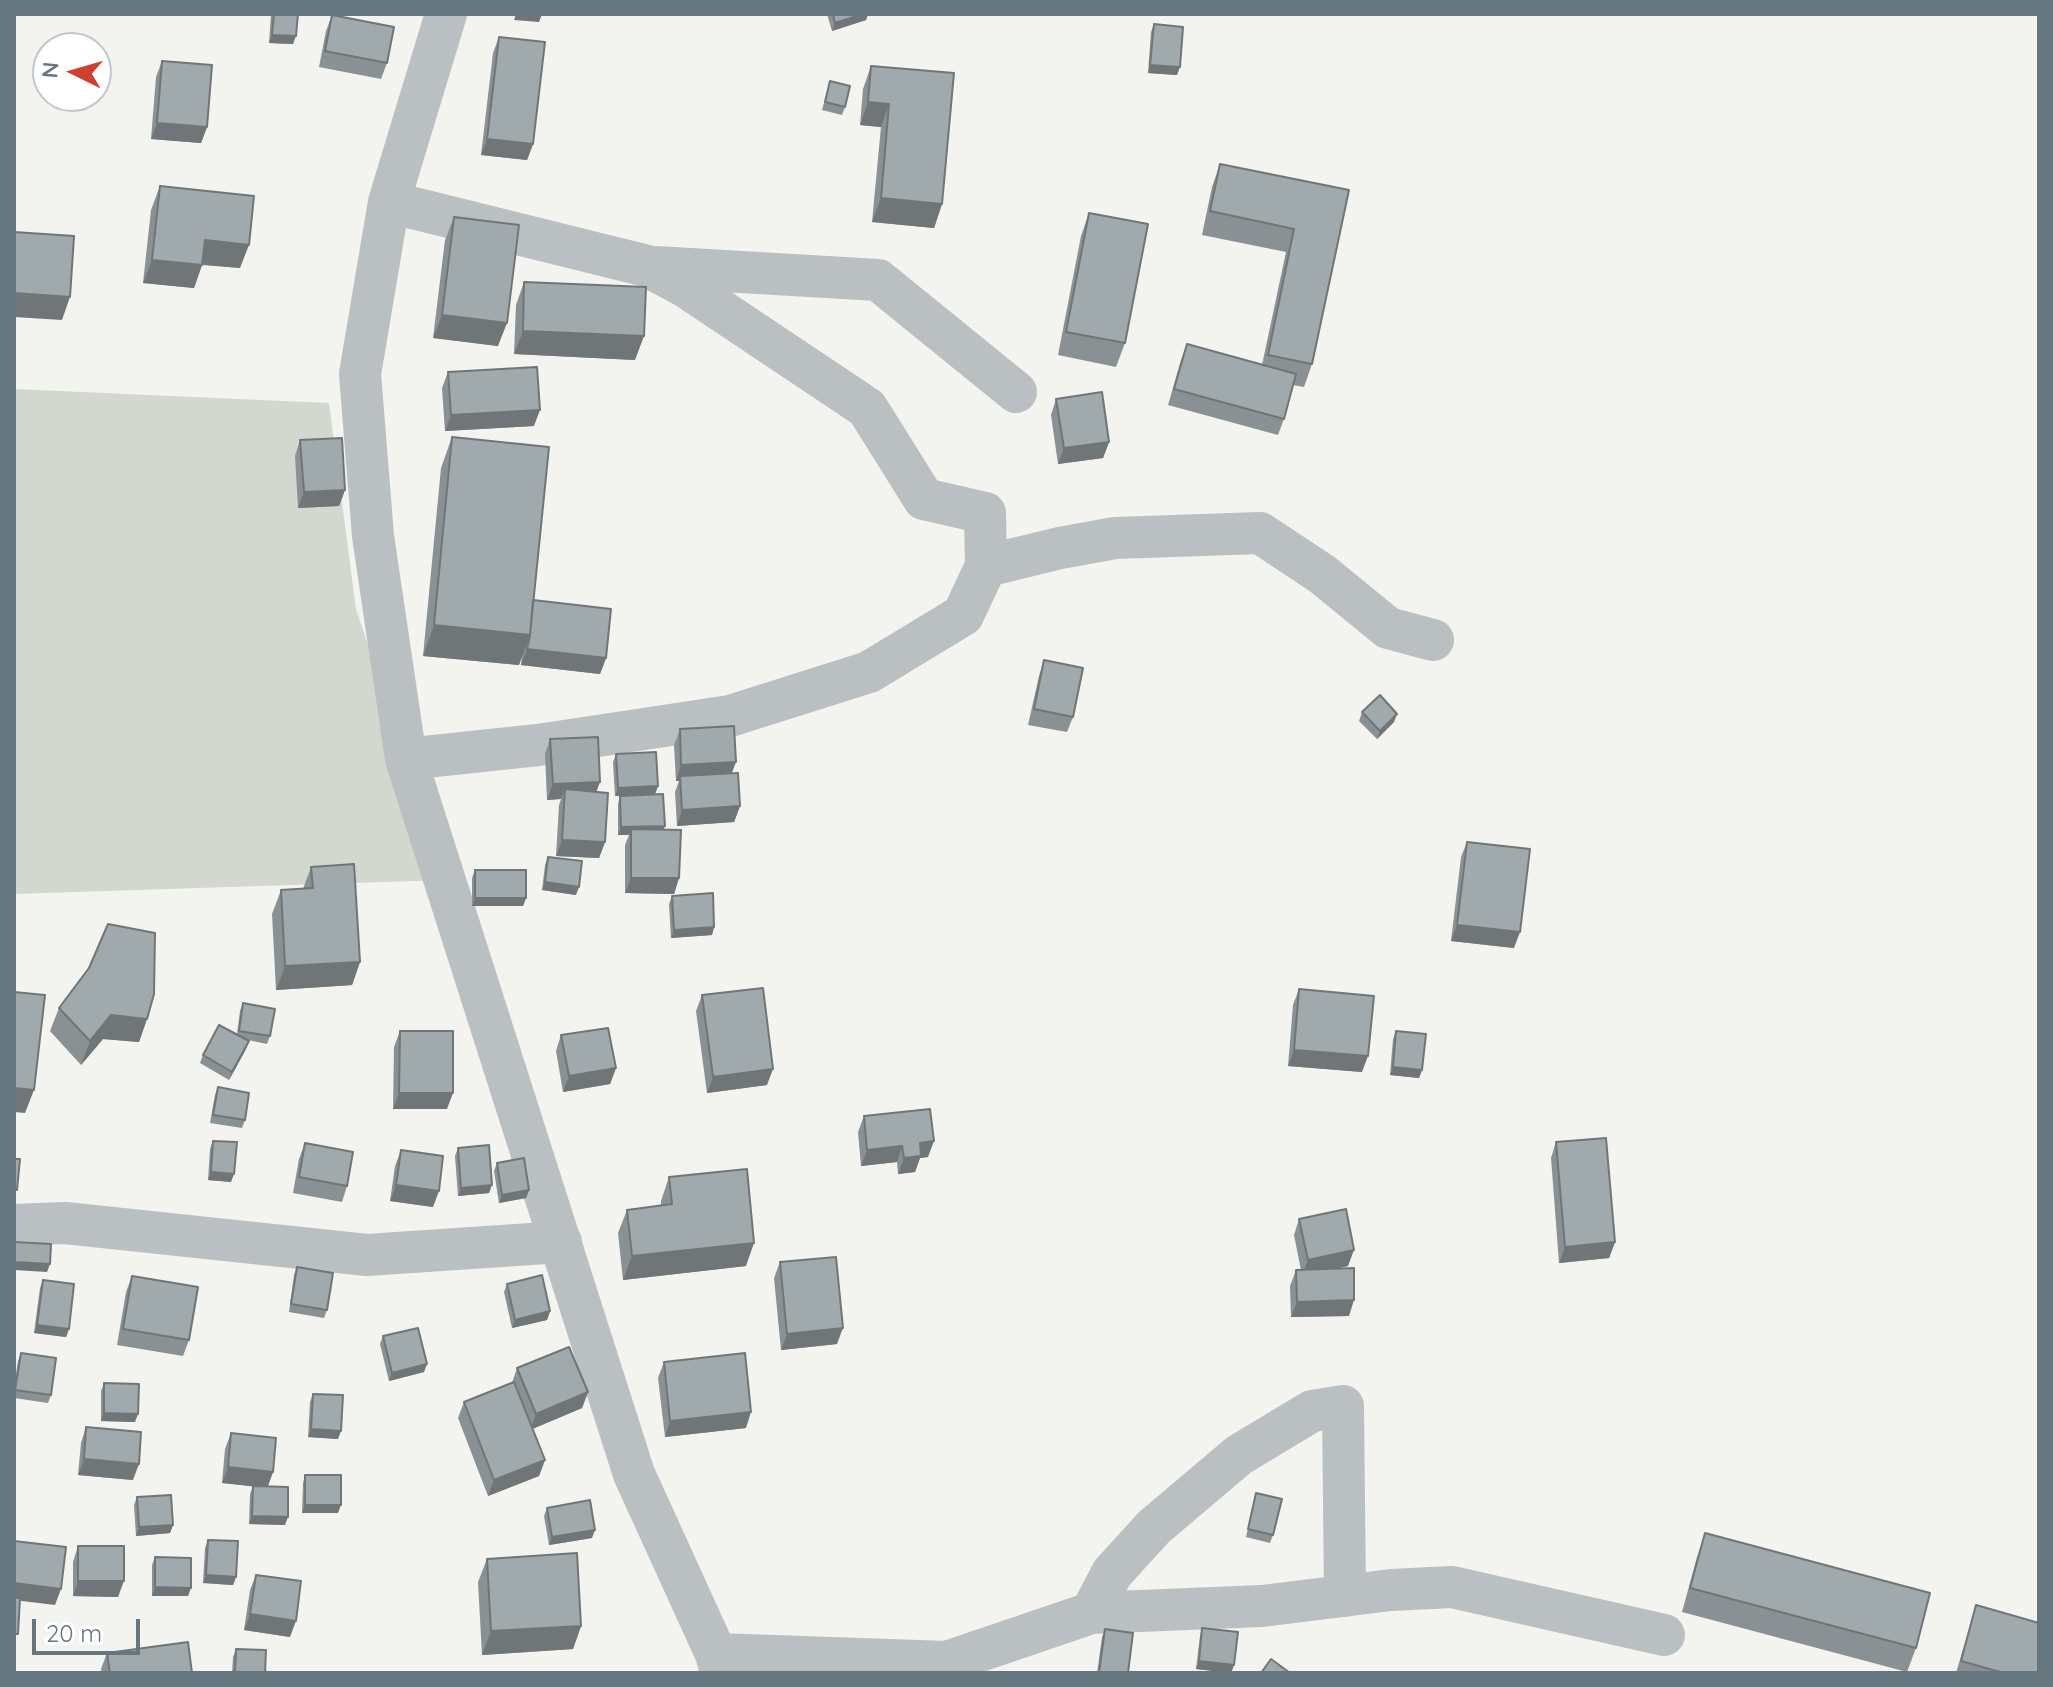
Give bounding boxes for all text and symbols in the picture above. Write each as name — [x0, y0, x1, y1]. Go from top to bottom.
north arrow — [32, 32, 112, 112]
text: N — [35, 61, 65, 79]
scale bar — [36, 1603, 144, 1653]
text: 20 m — [46, 1618, 102, 1648]

